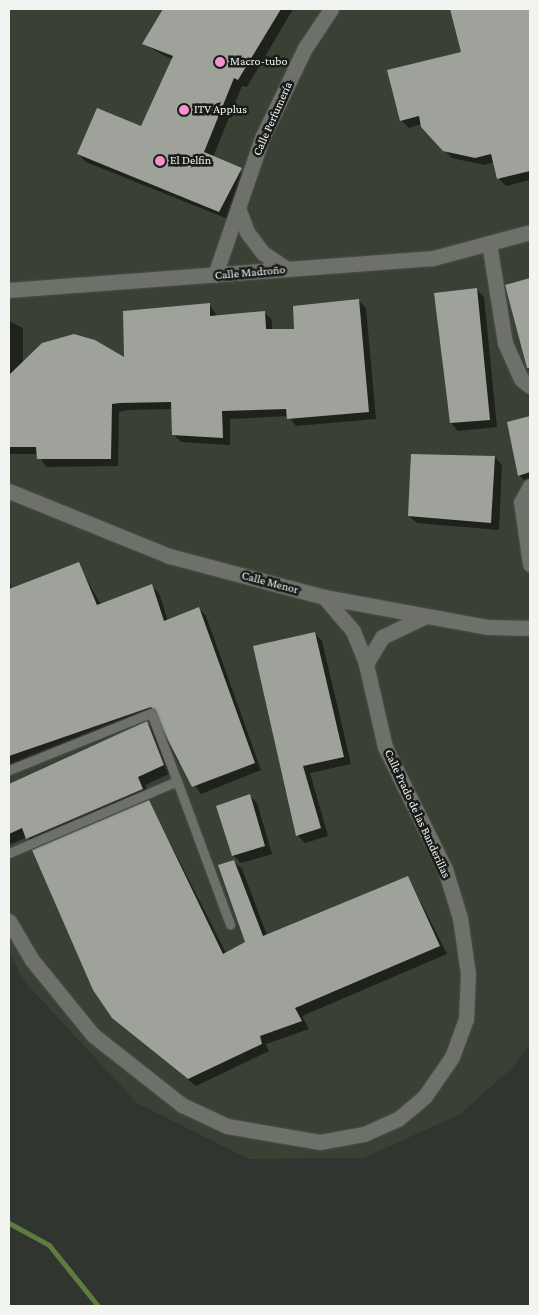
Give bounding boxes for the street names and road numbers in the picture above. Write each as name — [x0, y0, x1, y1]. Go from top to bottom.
street label: Calle Perfumería — [250, 80, 296, 158]
street label: Calle Madroño — [214, 263, 286, 283]
street label: Calle Menor — [240, 569, 300, 597]
street label: Calle Prado de las Banderillas — [381, 747, 453, 881]

